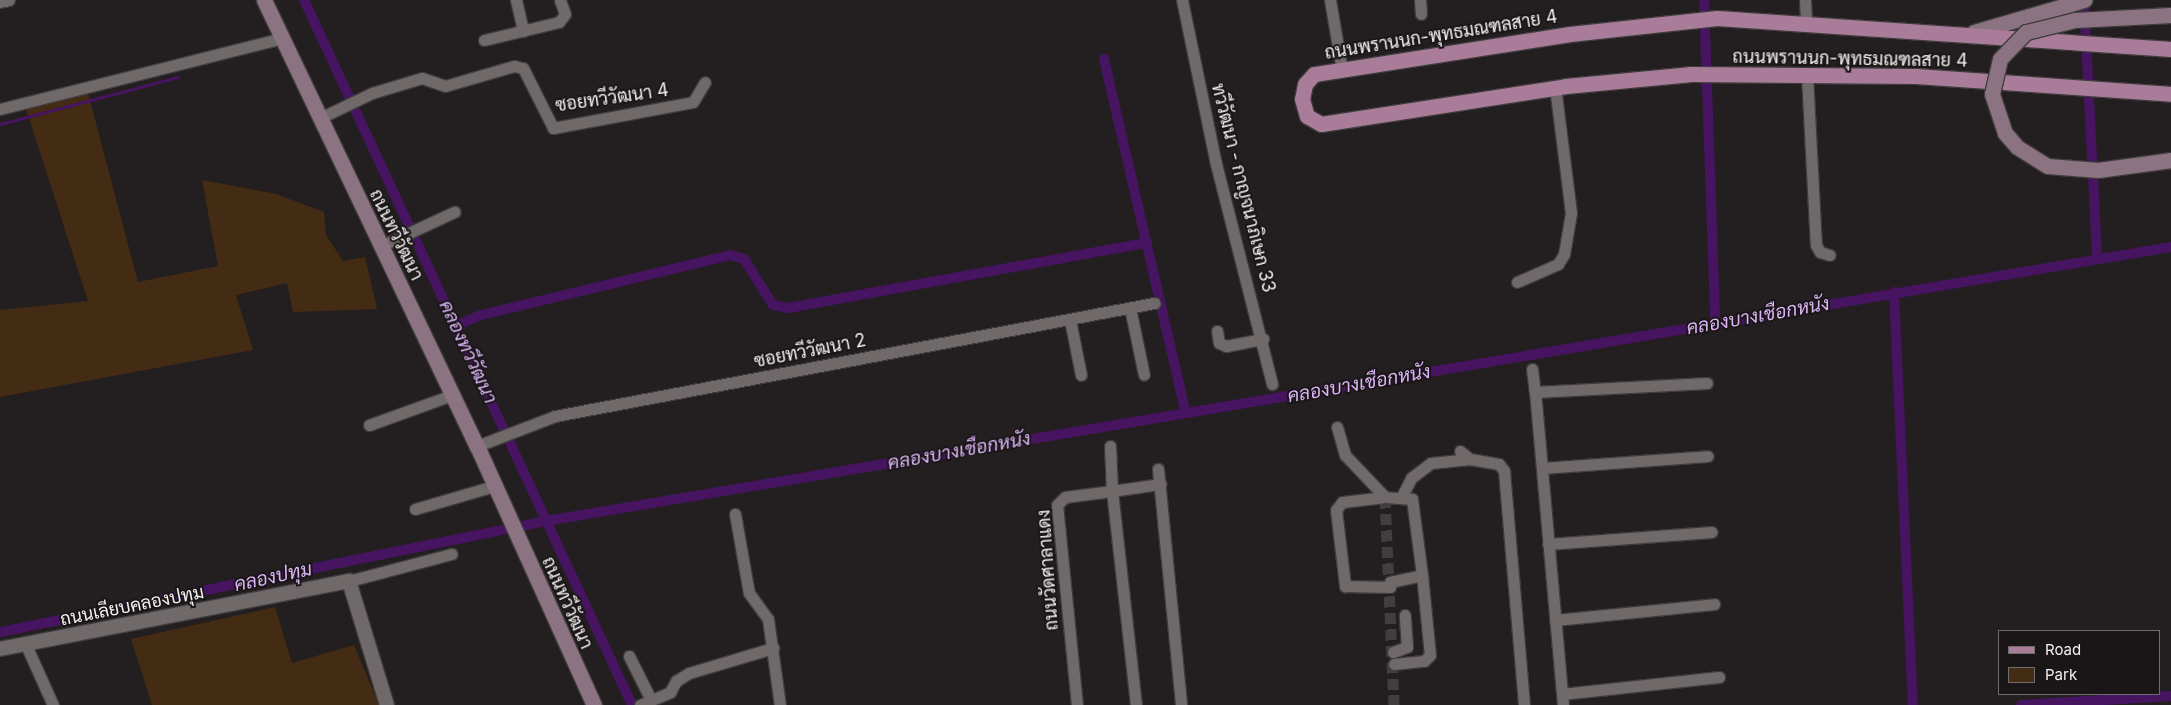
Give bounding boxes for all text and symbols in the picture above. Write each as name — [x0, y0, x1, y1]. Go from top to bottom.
street label: ถนนพรานนก-พุทธมณฑลสาย 4 — [1323, 6, 1559, 64]
street label: ถนนพรานนก-พุทธมณฑลสาย 4 — [1732, 46, 1968, 72]
street label: ซอยทวีวัฒนา 4 — [554, 79, 670, 117]
street label: ทวีวัฒนา - กาญจนาภิเษก 33 — [1207, 81, 1279, 295]
street label: ถนนทวีวัฒนา — [365, 186, 427, 284]
water label: คลองบางเชือกหนัง — [1685, 292, 1831, 340]
water label: คลองทวีวัฒนา — [434, 297, 502, 407]
street label: ซอยทวีวัฒนา 2 — [752, 330, 868, 372]
water label: คลองบางเชือกหนัง — [1286, 360, 1432, 408]
water label: คลองบางเชือกหนัง — [886, 427, 1032, 475]
street label: ถนนวัดศาลาแดง — [1033, 509, 1063, 631]
street label: ถนนทวีวัฒนา — [537, 553, 597, 653]
water label: คลองปทุม — [232, 558, 314, 596]
street label: ถนนเลียบคลองปทุม — [58, 581, 206, 631]
legend — [1998, 630, 2161, 695]
text: Road — [2045, 640, 2081, 659]
text: Park — [2045, 665, 2077, 684]

